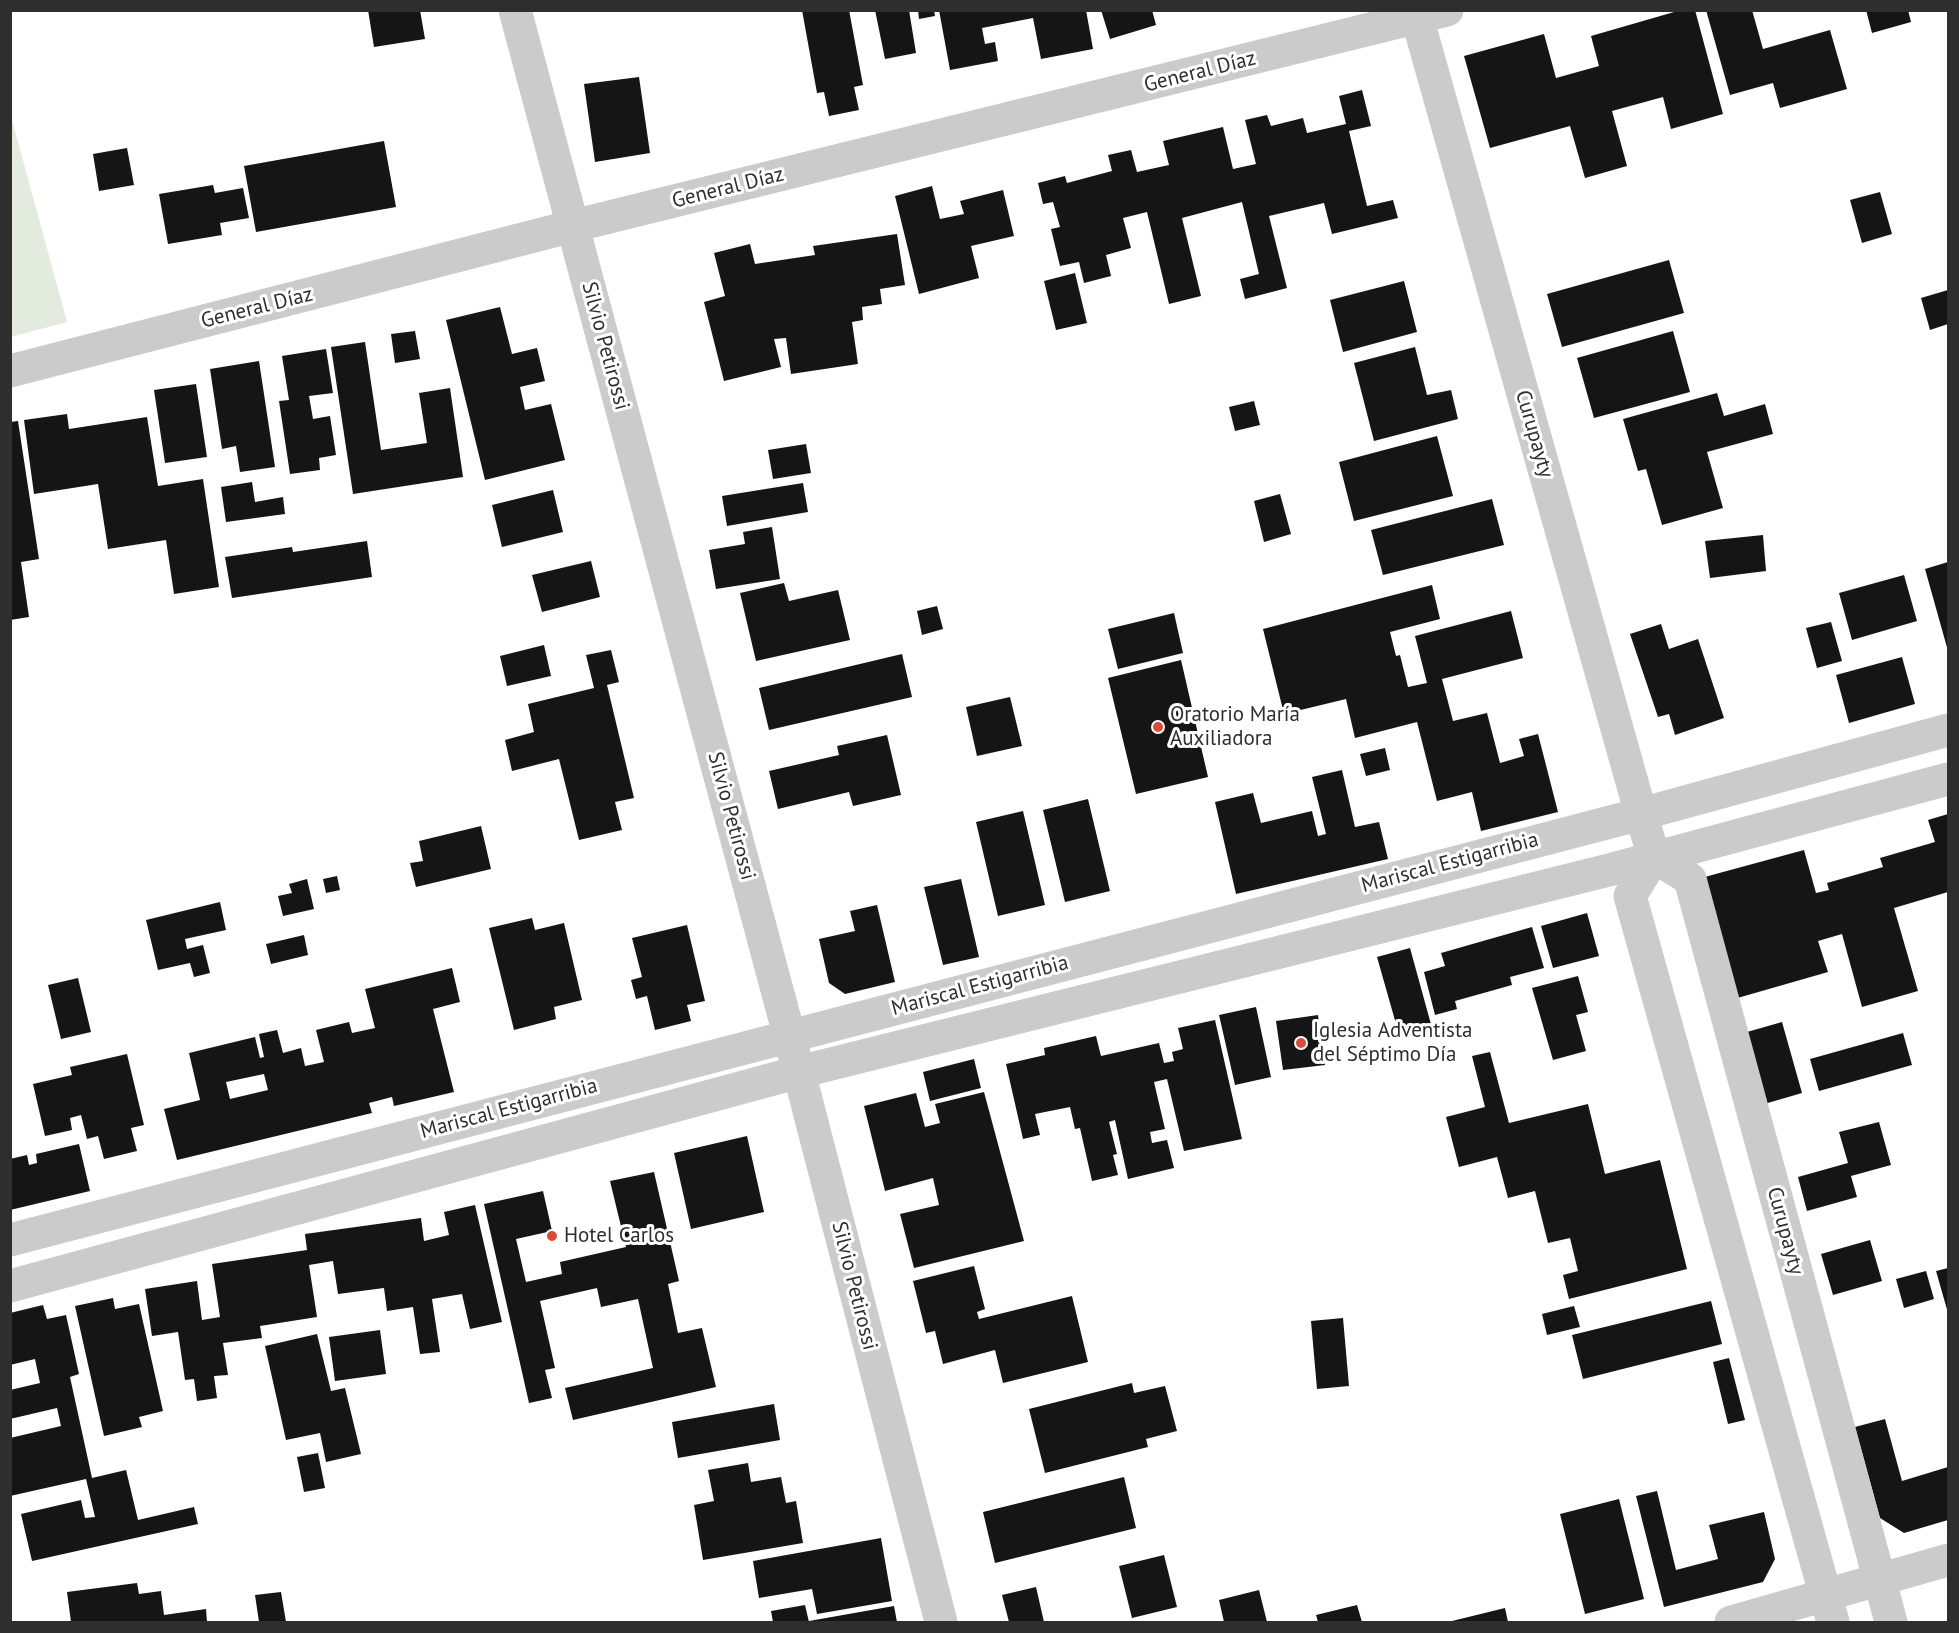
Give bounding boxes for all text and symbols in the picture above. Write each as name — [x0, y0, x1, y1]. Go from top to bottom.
street label: General Díaz — [1142, 46, 1258, 98]
street label: General Díaz — [670, 162, 786, 214]
street label: Silvio Petirossi — [576, 279, 634, 413]
street label: General Díaz — [199, 282, 315, 334]
street label: Curupayty — [1510, 387, 1558, 481]
place label: Oratorio María Auxiliadora — [1170, 702, 1300, 752]
marker: Oratorio María Auxiliadora — [1151, 720, 1165, 734]
street label: Silvio Petirossi — [702, 749, 760, 883]
street label: Mariscal Estigarribia — [1359, 827, 1541, 899]
street label: Mariscal Estigarribia — [889, 950, 1071, 1022]
place label: Iglesia Adventista del Séptimo Día — [1313, 1018, 1472, 1068]
marker: Iglesia Adventista del Séptimo Día — [1294, 1036, 1308, 1050]
street label: Mariscal Estigarribia — [418, 1073, 600, 1145]
street label: Curupayty — [1761, 1184, 1809, 1278]
street label: Silvio Petirossi — [826, 1219, 882, 1353]
place label: Hotel Carlos — [564, 1223, 674, 1249]
marker: Hotel Carlos — [545, 1229, 559, 1243]

